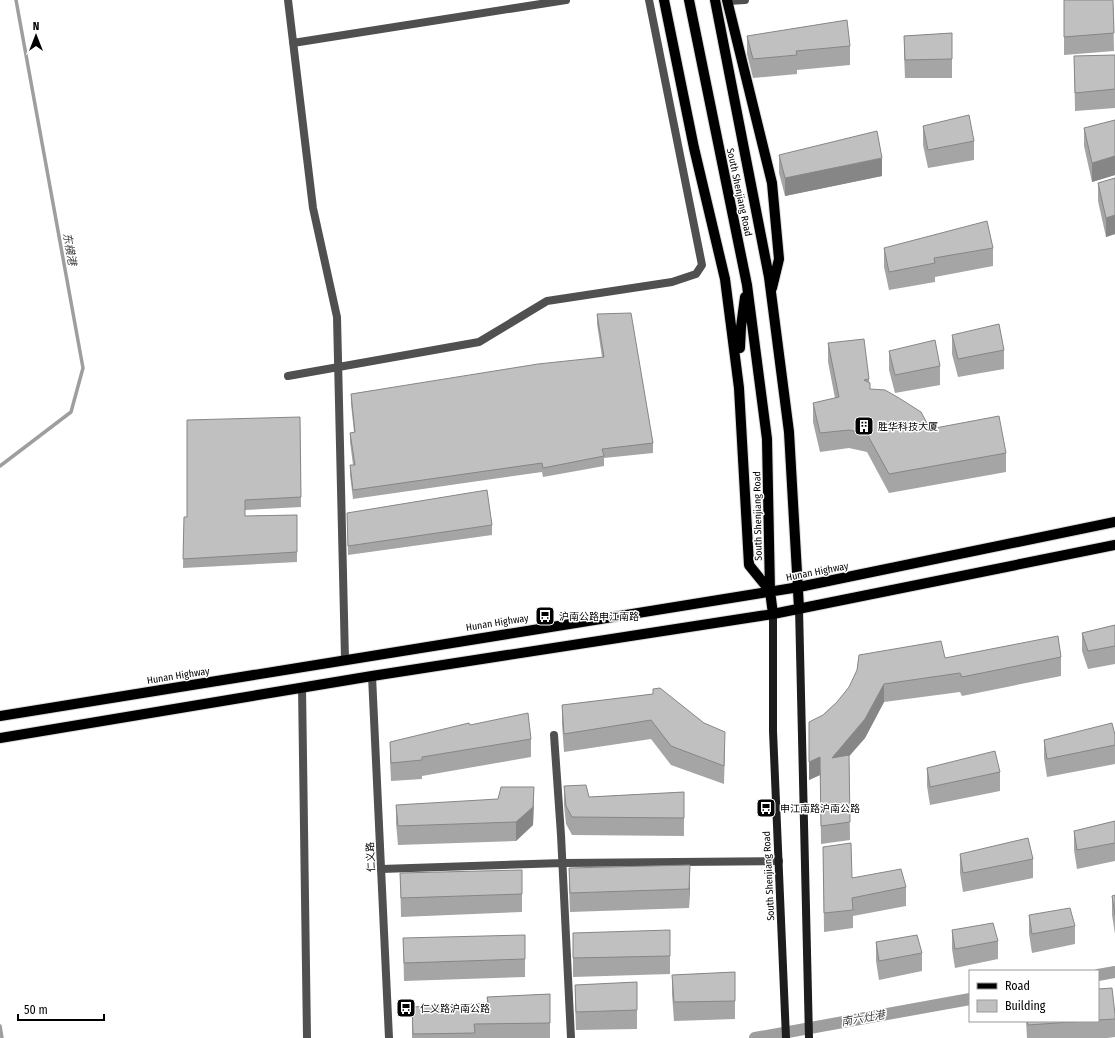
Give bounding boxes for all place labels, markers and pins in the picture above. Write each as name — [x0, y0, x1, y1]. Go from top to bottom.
building icon: 胜华科技大厦 — [853, 415, 875, 437]
place label: 胜华科技大厦 — [878, 421, 938, 433]
bus stop icon: 沪南公路申江南路 — [534, 605, 556, 627]
place label: 沪南公路申江南路 — [559, 611, 639, 623]
bus stop icon: 申江南路沪南公路 — [755, 797, 777, 819]
place label: 申江南路沪南公路 — [780, 803, 860, 815]
bus stop icon: 仁义路沪南公路 — [395, 997, 417, 1019]
place label: 仁义路沪南公路 — [420, 1003, 490, 1015]

